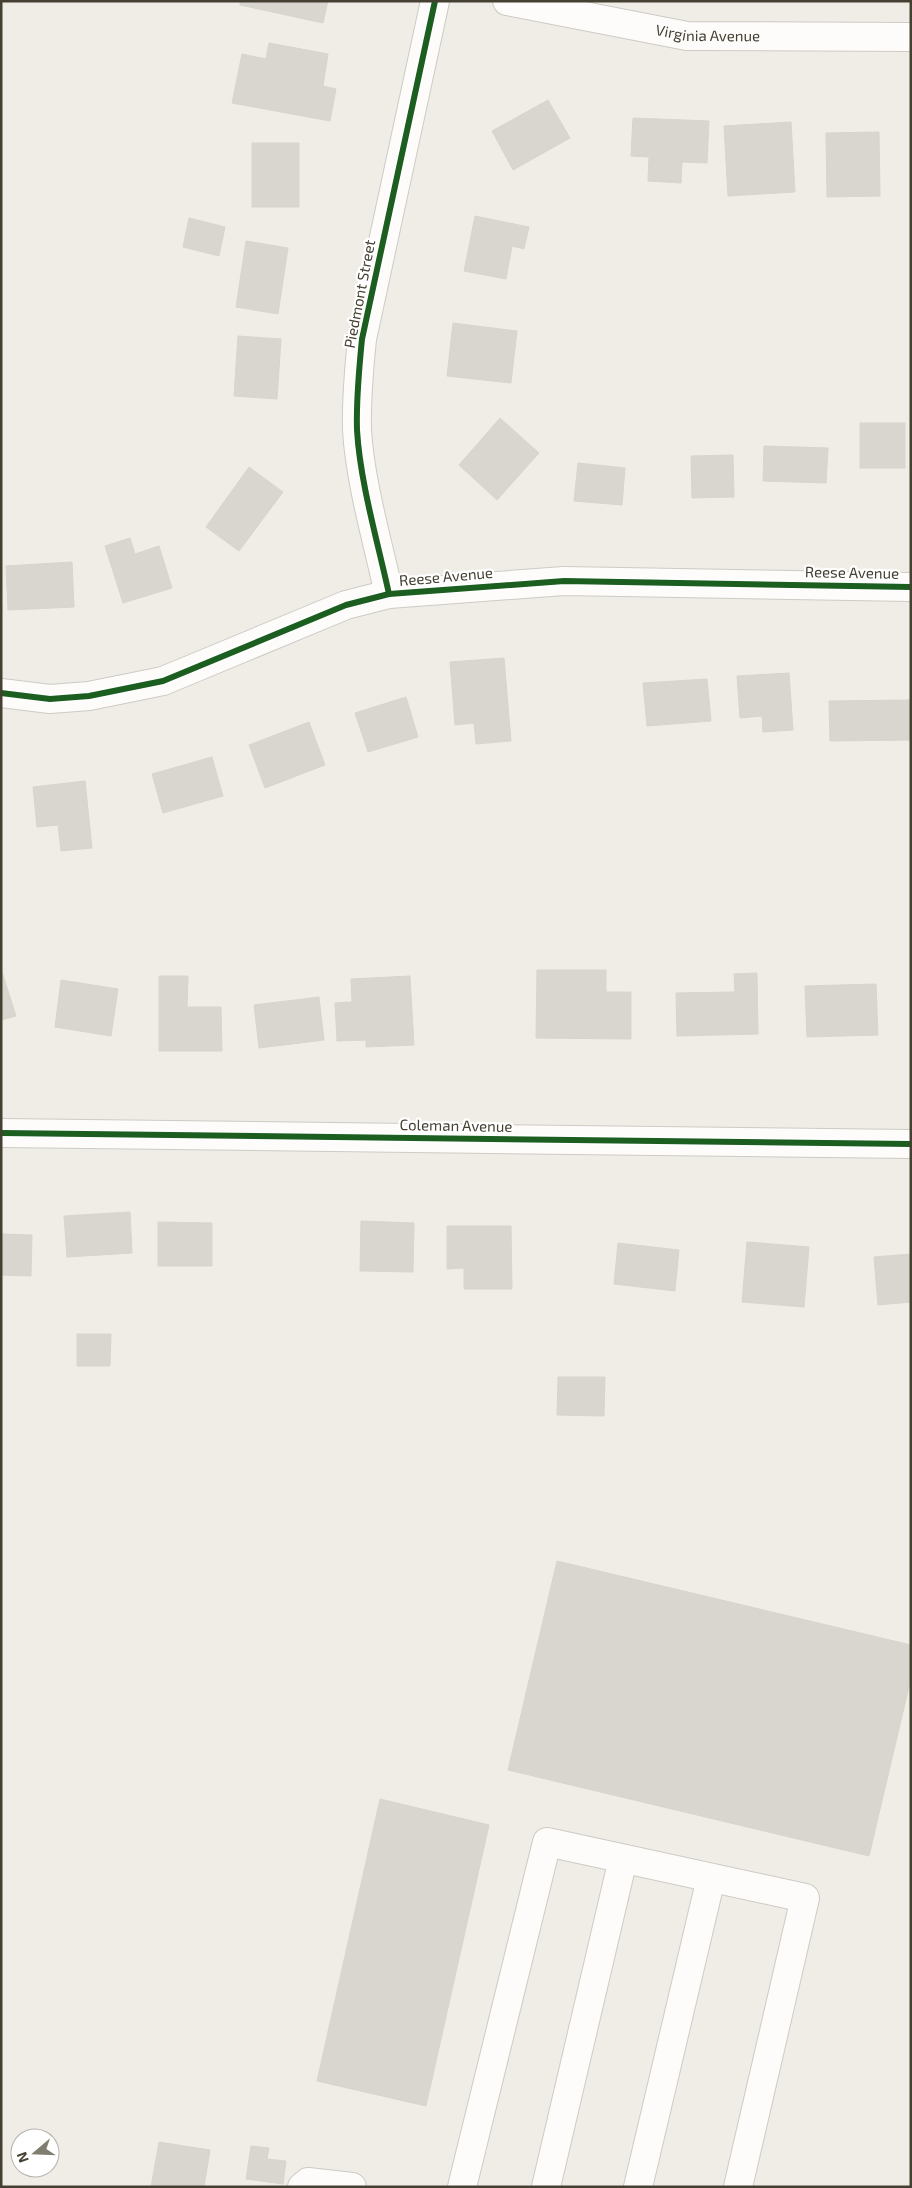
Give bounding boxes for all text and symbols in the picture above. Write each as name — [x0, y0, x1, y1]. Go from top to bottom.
street label: Virginia Avenue — [654, 20, 760, 44]
street label: Piedmont Street — [340, 238, 378, 350]
street label: Reese Avenue — [805, 562, 899, 582]
street label: Reese Avenue — [398, 563, 494, 589]
street label: Coleman Avenue — [399, 1115, 513, 1135]
north arrow — [10, 2128, 60, 2178]
text: N — [13, 2150, 32, 2165]

